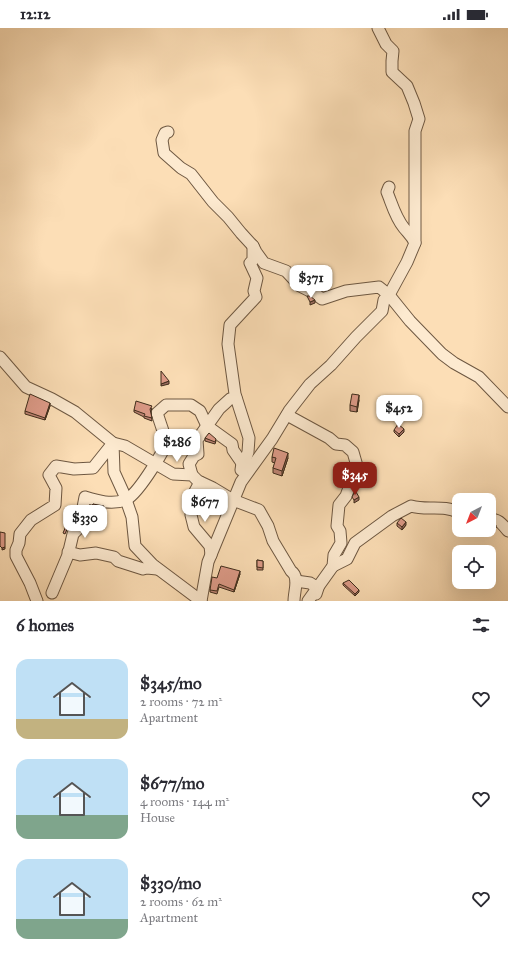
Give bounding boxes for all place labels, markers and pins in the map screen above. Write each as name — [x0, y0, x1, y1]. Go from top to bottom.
pin: $371 — [287, 265, 335, 299]
pin: $452 — [375, 395, 423, 429]
pin: $286 — [153, 429, 201, 463]
pin: $345 — [331, 462, 379, 496]
pin: $677 — [181, 489, 229, 523]
pin: $330 — [61, 505, 109, 539]

